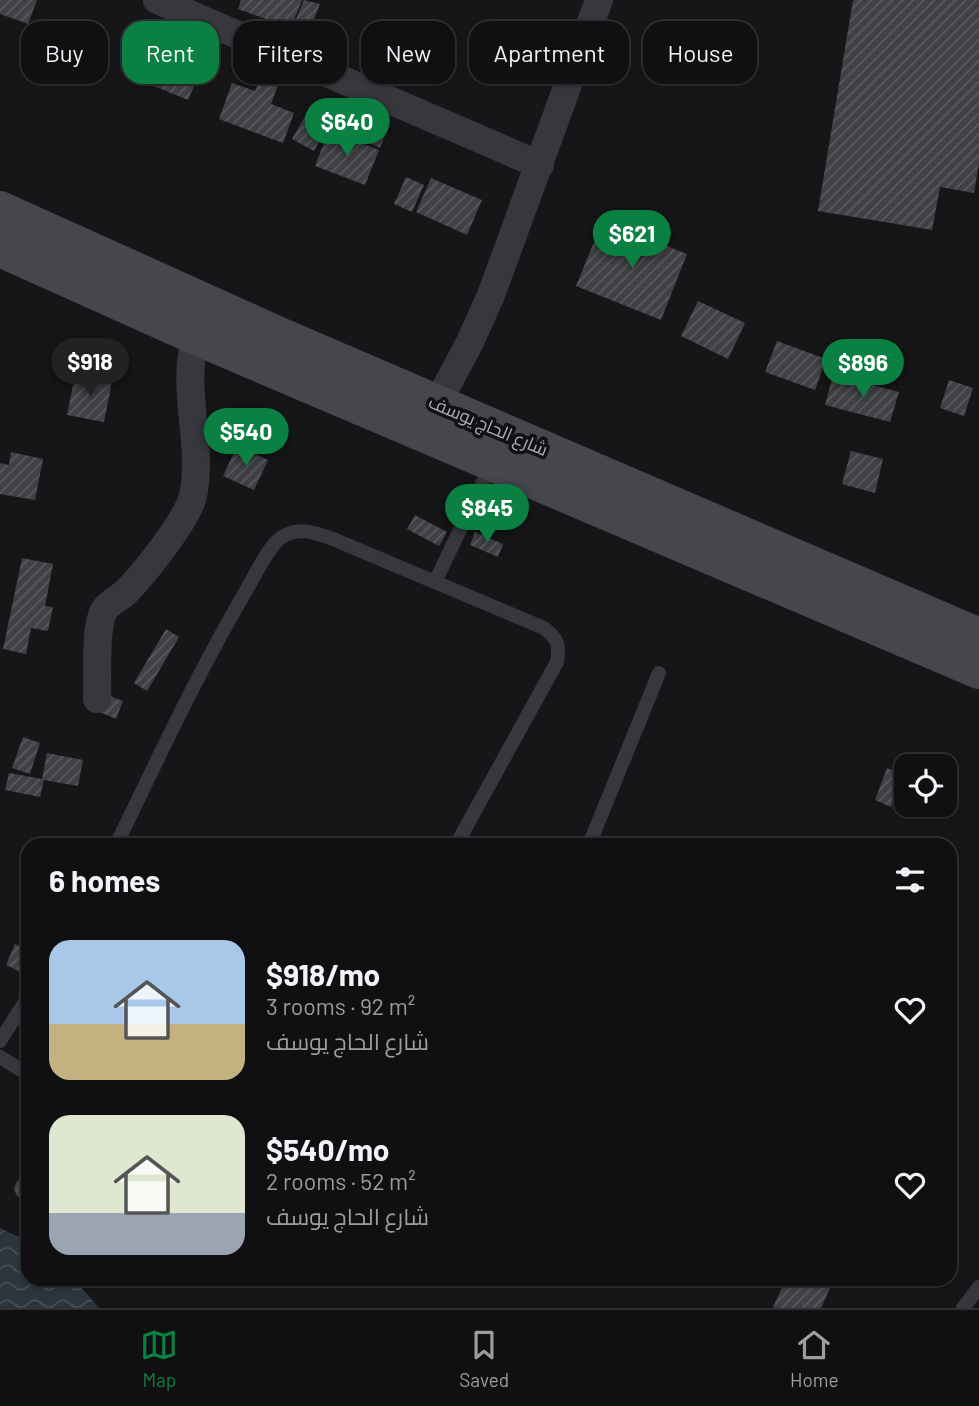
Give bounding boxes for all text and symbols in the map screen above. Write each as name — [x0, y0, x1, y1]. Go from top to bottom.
chip: Buy — [21, 21, 108, 84]
chip: Rent — [122, 21, 219, 84]
chip: Filters — [233, 21, 347, 84]
chip: New — [361, 21, 455, 84]
chip: Apartment — [469, 21, 629, 84]
chip: House — [643, 21, 757, 84]
pin: $640 — [306, 99, 388, 158]
text: $640 — [321, 107, 373, 135]
pin: $621 — [591, 210, 673, 270]
text: $621 — [609, 219, 655, 247]
pin: $918 — [49, 338, 131, 398]
pin: $896 — [822, 340, 904, 399]
text: $918 — [67, 347, 113, 375]
text: $896 — [838, 348, 888, 376]
street label: شارع الحاج يوسف — [425, 390, 551, 462]
pin: $540 — [205, 408, 287, 468]
text: $540 — [220, 417, 272, 445]
pin: $845 — [446, 484, 528, 544]
text: $845 — [461, 493, 513, 521]
map controls — [894, 754, 957, 817]
button: locate — [894, 754, 957, 817]
icon: filters — [891, 861, 929, 899]
text: 6 homes — [49, 862, 160, 898]
text: $918/mo — [266, 956, 380, 992]
icon: home — [105, 968, 189, 1052]
icon: heart — [891, 991, 929, 1029]
text: 3 rooms · 92 m² — [266, 992, 415, 1020]
text: شارع الحاج يوسف — [266, 1027, 429, 1055]
text: $540/mo — [266, 1131, 390, 1167]
icon: home — [105, 1143, 189, 1227]
icon: heart — [891, 1166, 929, 1204]
text: 2 rooms · 52 m² — [266, 1167, 416, 1195]
text: شارع الحاج يوسف — [266, 1202, 429, 1230]
tab: Map — [140, 1326, 178, 1391]
tab: Saved — [459, 1326, 509, 1391]
tab: Home — [790, 1326, 839, 1391]

